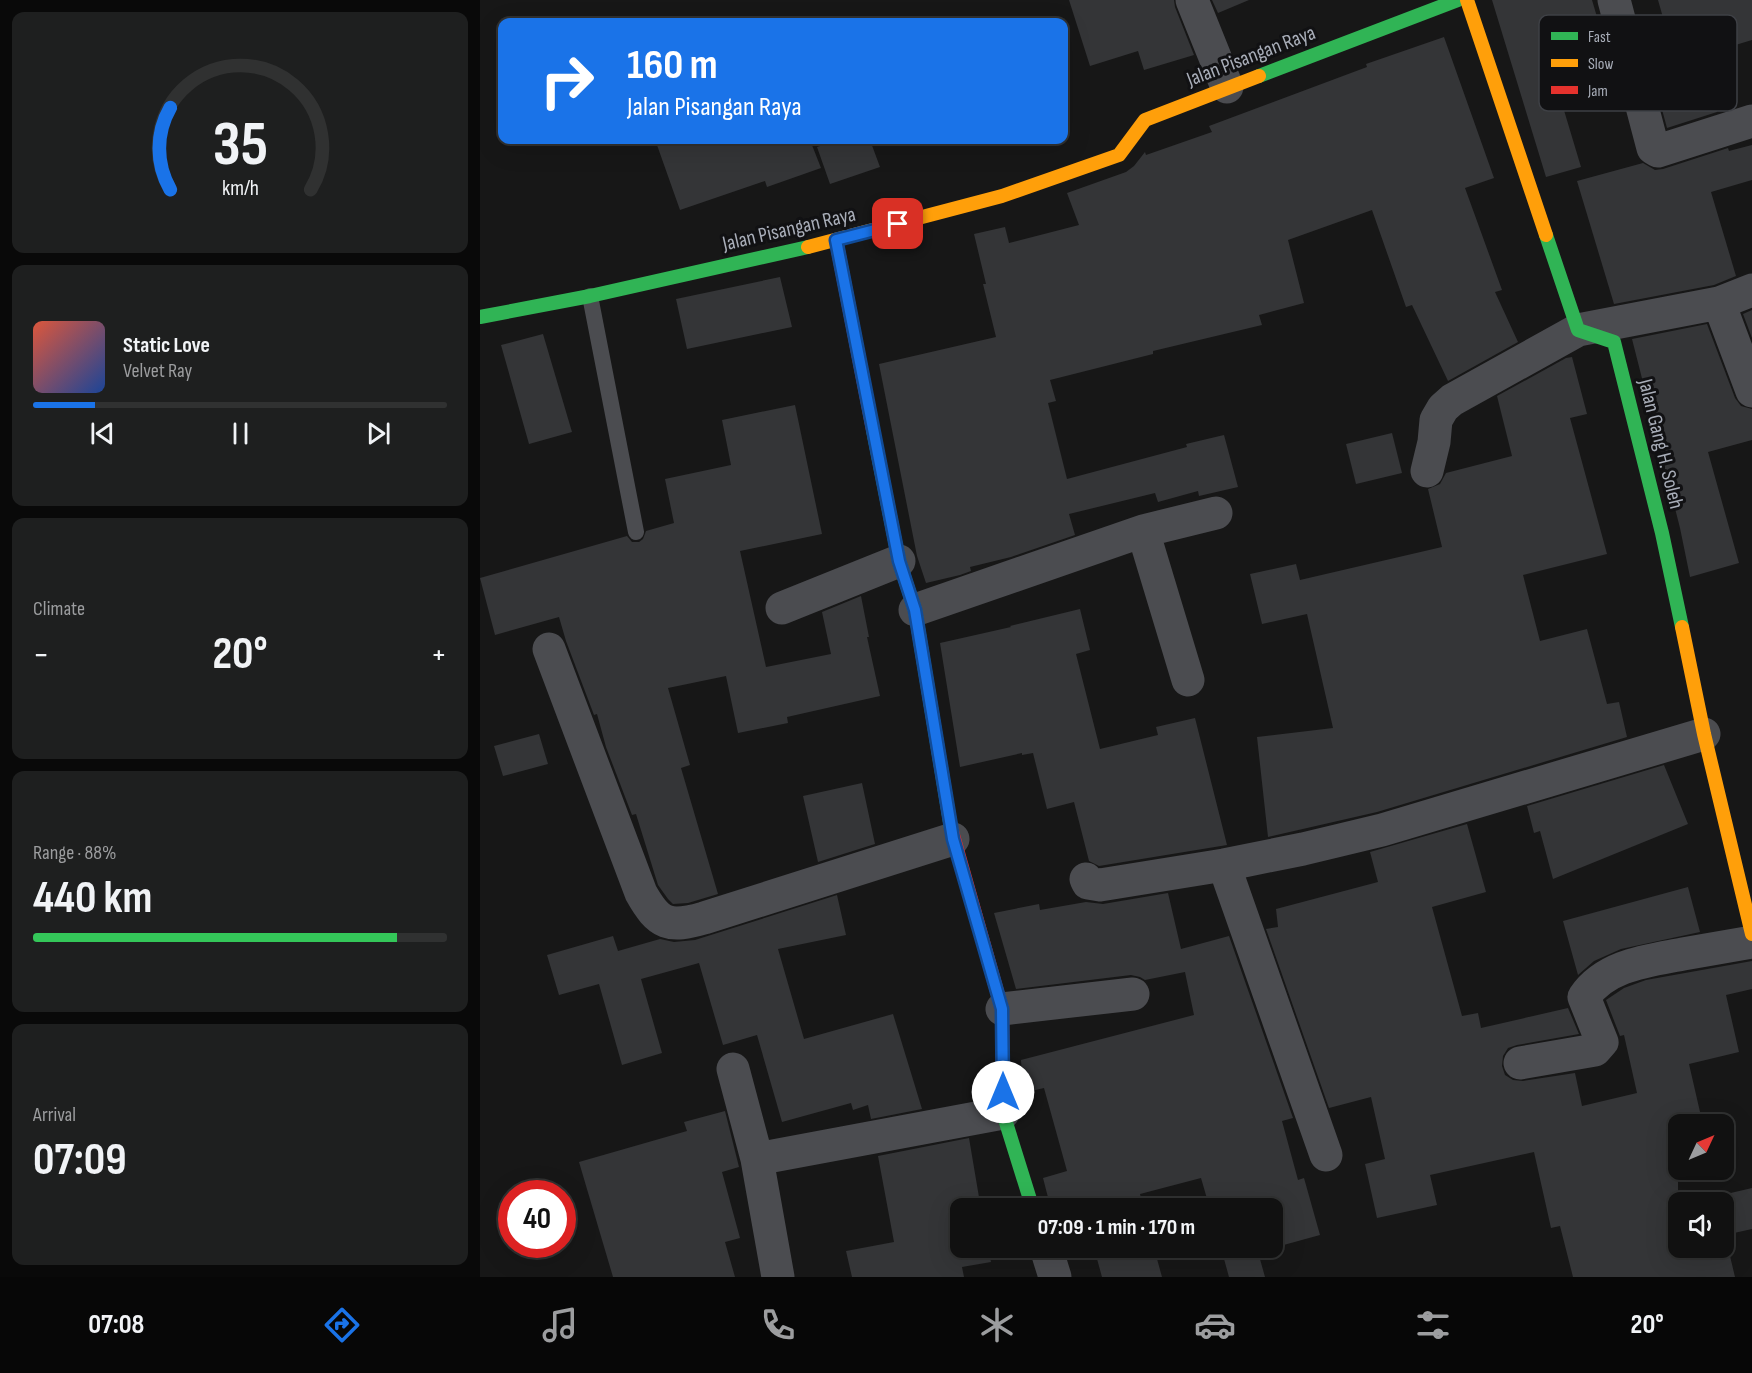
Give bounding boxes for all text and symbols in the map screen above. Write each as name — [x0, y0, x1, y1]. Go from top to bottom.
legend — [1539, 15, 1737, 111]
street label: Jalan Pisangan Raya — [1182, 20, 1319, 92]
text: Fast — [1588, 28, 1611, 47]
text: 160 m — [627, 40, 718, 91]
icon: right — [528, 42, 606, 120]
text: Slow — [1588, 55, 1613, 74]
text: Jam — [1587, 82, 1608, 101]
text: Jalan Pisangan Raya — [627, 91, 802, 123]
text: 35 — [212, 108, 268, 183]
text: km/h — [221, 176, 259, 201]
pin — [872, 198, 923, 249]
street label: Jalan Pisangan Raya — [719, 202, 858, 257]
icon: arrive — [881, 207, 914, 240]
text: Static Love — [123, 332, 210, 359]
text: Velvet Ray — [123, 359, 192, 383]
street label: Jalan Gang H. Soleh — [1633, 376, 1689, 511]
icon: previous — [86, 417, 119, 450]
icon: pause — [224, 417, 257, 450]
icon: next — [362, 417, 395, 450]
text: Climate — [33, 597, 85, 621]
text: 20° — [212, 627, 268, 682]
text: − — [33, 635, 49, 675]
text: + — [431, 635, 447, 675]
text: Range · 88% — [33, 841, 117, 865]
text: 440 km — [33, 871, 152, 926]
position arrow — [971, 1060, 1035, 1124]
text: Arrival — [33, 1103, 76, 1127]
north arrow — [1668, 1114, 1734, 1180]
map controls — [1668, 1114, 1734, 1258]
text: 07:09 — [33, 1133, 127, 1188]
speed limit sign: 40 — [498, 1180, 576, 1258]
button: sound — [1668, 1192, 1734, 1258]
text: 07:09 · 1 min · 170 m — [1038, 1214, 1195, 1241]
icon: directions — [321, 1304, 363, 1346]
icon: music — [539, 1304, 581, 1346]
icon: phone — [757, 1304, 799, 1346]
icon: climate — [976, 1304, 1018, 1346]
icon: car — [1194, 1304, 1236, 1346]
icon: filters — [1412, 1304, 1454, 1346]
text: 07:08 — [88, 1309, 144, 1341]
text: 20° — [1631, 1309, 1664, 1341]

